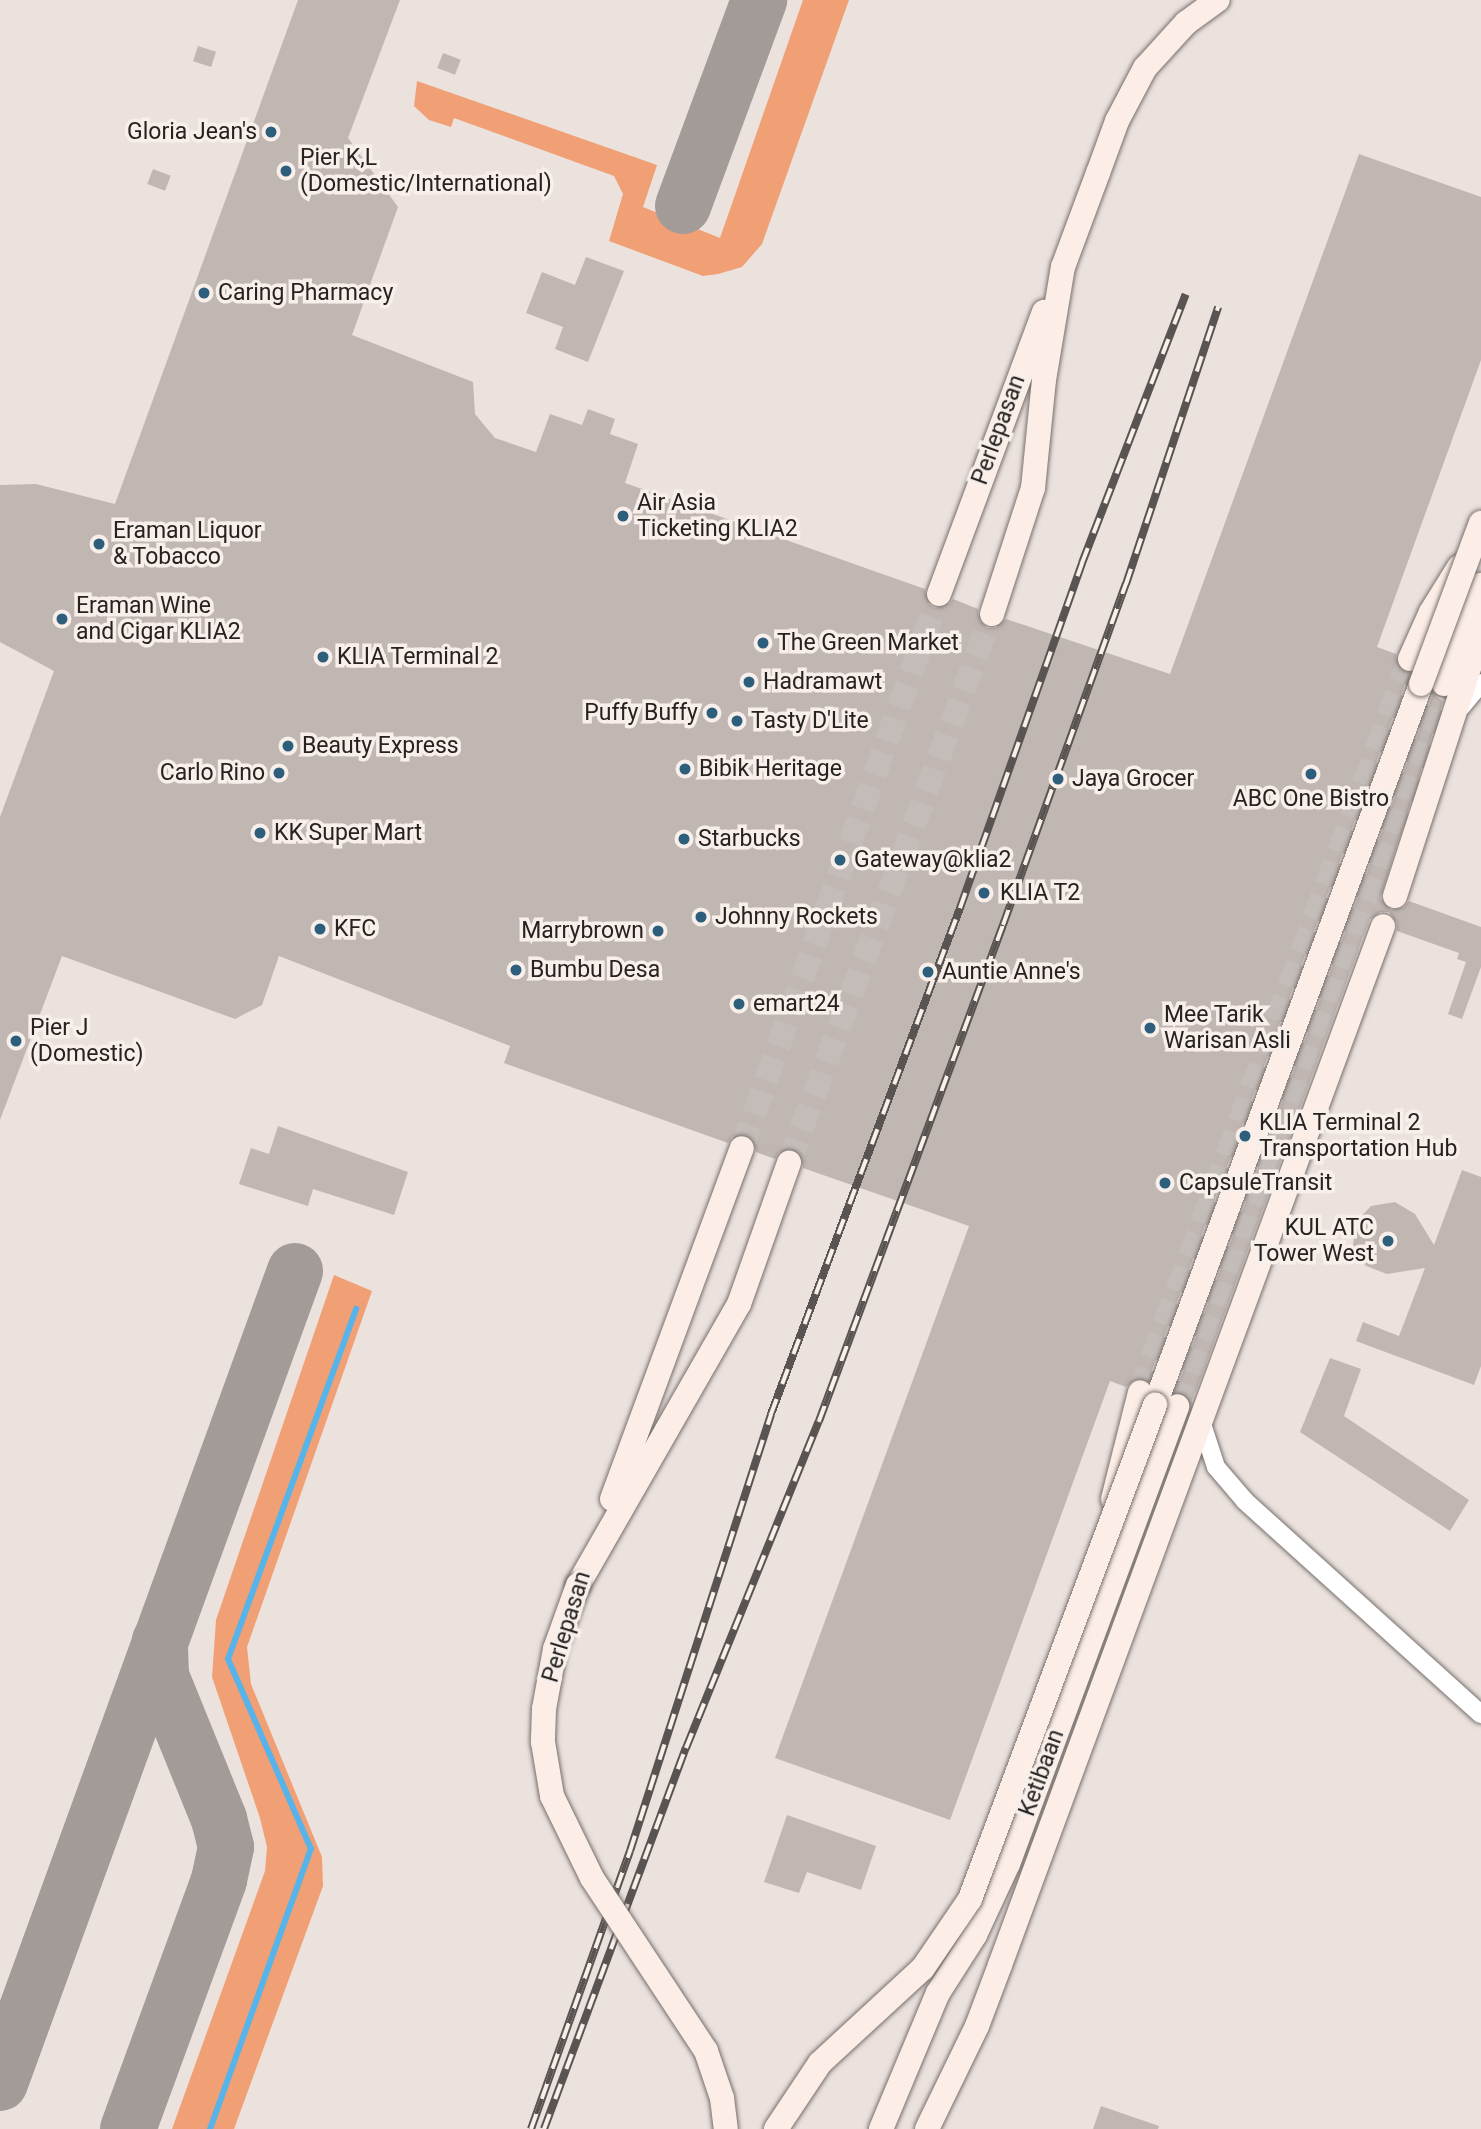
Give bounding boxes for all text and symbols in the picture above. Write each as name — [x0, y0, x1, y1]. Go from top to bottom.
place label: Gloria Jean's — [127, 118, 257, 146]
marker: Gloria Jean's — [263, 124, 279, 140]
place label: Pier K,L (Domestic/International) — [300, 144, 552, 198]
marker: Pier K,L (Domestic/International) — [278, 163, 294, 179]
place label: Caring Pharmacy — [218, 279, 393, 307]
marker: Caring Pharmacy — [196, 285, 212, 301]
street label: Perlepasan — [966, 371, 1032, 489]
place label: Air Asia Ticketing KLIA2 — [637, 489, 798, 543]
marker: Air Asia Ticketing KLIA2 — [615, 508, 631, 524]
place label: Eraman Liquor & Tobacco — [113, 517, 262, 571]
marker: Eraman Liquor & Tobacco — [91, 536, 107, 552]
place label: Eraman Wine and Cigar KLIA2 — [76, 592, 241, 646]
marker: Eraman Wine and Cigar KLIA2 — [54, 611, 70, 627]
place label: The Green Market — [777, 629, 959, 657]
marker: The Green Market — [755, 635, 771, 651]
place label: KLIA Terminal 2 — [337, 643, 499, 671]
marker: KLIA Terminal 2 — [315, 649, 331, 665]
place label: Hadramawt — [763, 668, 882, 696]
marker: Hadramawt — [741, 674, 757, 690]
place label: Puffy Buffy — [584, 699, 698, 727]
marker: Puffy Buffy — [704, 705, 720, 721]
place label: Tasty D'Lite — [751, 707, 869, 735]
marker: Tasty D'Lite — [729, 713, 745, 729]
place label: Beauty Express — [302, 732, 459, 760]
marker: Beauty Express — [280, 738, 296, 754]
place label: Bibik Heritage — [699, 755, 842, 783]
place label: Carlo Rino — [160, 759, 265, 787]
marker: Bibik Heritage — [677, 761, 693, 777]
marker: Carlo Rino — [271, 765, 287, 781]
place label: Jaya Grocer — [1072, 765, 1194, 793]
marker: ABC One Bistro — [1303, 766, 1319, 782]
marker: Jaya Grocer — [1050, 771, 1066, 787]
place label: ABC One Bistro — [1233, 785, 1389, 813]
place label: KK Super Mart — [274, 819, 422, 847]
marker: KK Super Mart — [252, 825, 268, 841]
place label: Starbucks — [698, 825, 801, 853]
marker: Starbucks — [676, 831, 692, 847]
place label: Gateway@klia2 — [854, 846, 1011, 874]
marker: Gateway@klia2 — [832, 852, 848, 868]
place label: KLIA T2 — [1000, 879, 1081, 907]
marker: KLIA T2 — [974, 883, 994, 903]
place label: Johnny Rockets — [715, 903, 878, 931]
marker: Johnny Rockets — [693, 909, 709, 925]
place label: KFC — [334, 915, 376, 943]
place label: Marrybrown — [521, 917, 644, 945]
marker: KFC — [312, 921, 328, 937]
marker: Marrybrown — [650, 923, 666, 939]
place label: Bumbu Desa — [530, 956, 660, 984]
place label: Auntie Anne's — [942, 958, 1081, 986]
marker: Bumbu Desa — [508, 962, 524, 978]
marker: Auntie Anne's — [920, 964, 936, 980]
place label: emart24 — [753, 990, 840, 1018]
marker: emart24 — [731, 996, 747, 1012]
place label: Mee Tarik Warisan Asli — [1164, 1001, 1291, 1055]
place label: Pier J (Domestic) — [30, 1014, 143, 1068]
marker: Mee Tarik Warisan Asli — [1142, 1020, 1158, 1036]
marker: Pier J (Domestic) — [8, 1033, 24, 1049]
place label: KLIA Terminal 2 Transportation Hub — [1259, 1109, 1457, 1163]
marker: KLIA Terminal 2 Transportation Hub — [1237, 1128, 1253, 1144]
place label: CapsuleTransit — [1179, 1169, 1332, 1197]
marker: CapsuleTransit — [1157, 1175, 1173, 1191]
place label: KUL ATC Tower West — [1254, 1214, 1374, 1268]
marker: KUL ATC Tower West — [1380, 1233, 1396, 1249]
street label: Perlepasan — [537, 1568, 597, 1686]
street label: Ketibaan — [1014, 1726, 1070, 1820]

